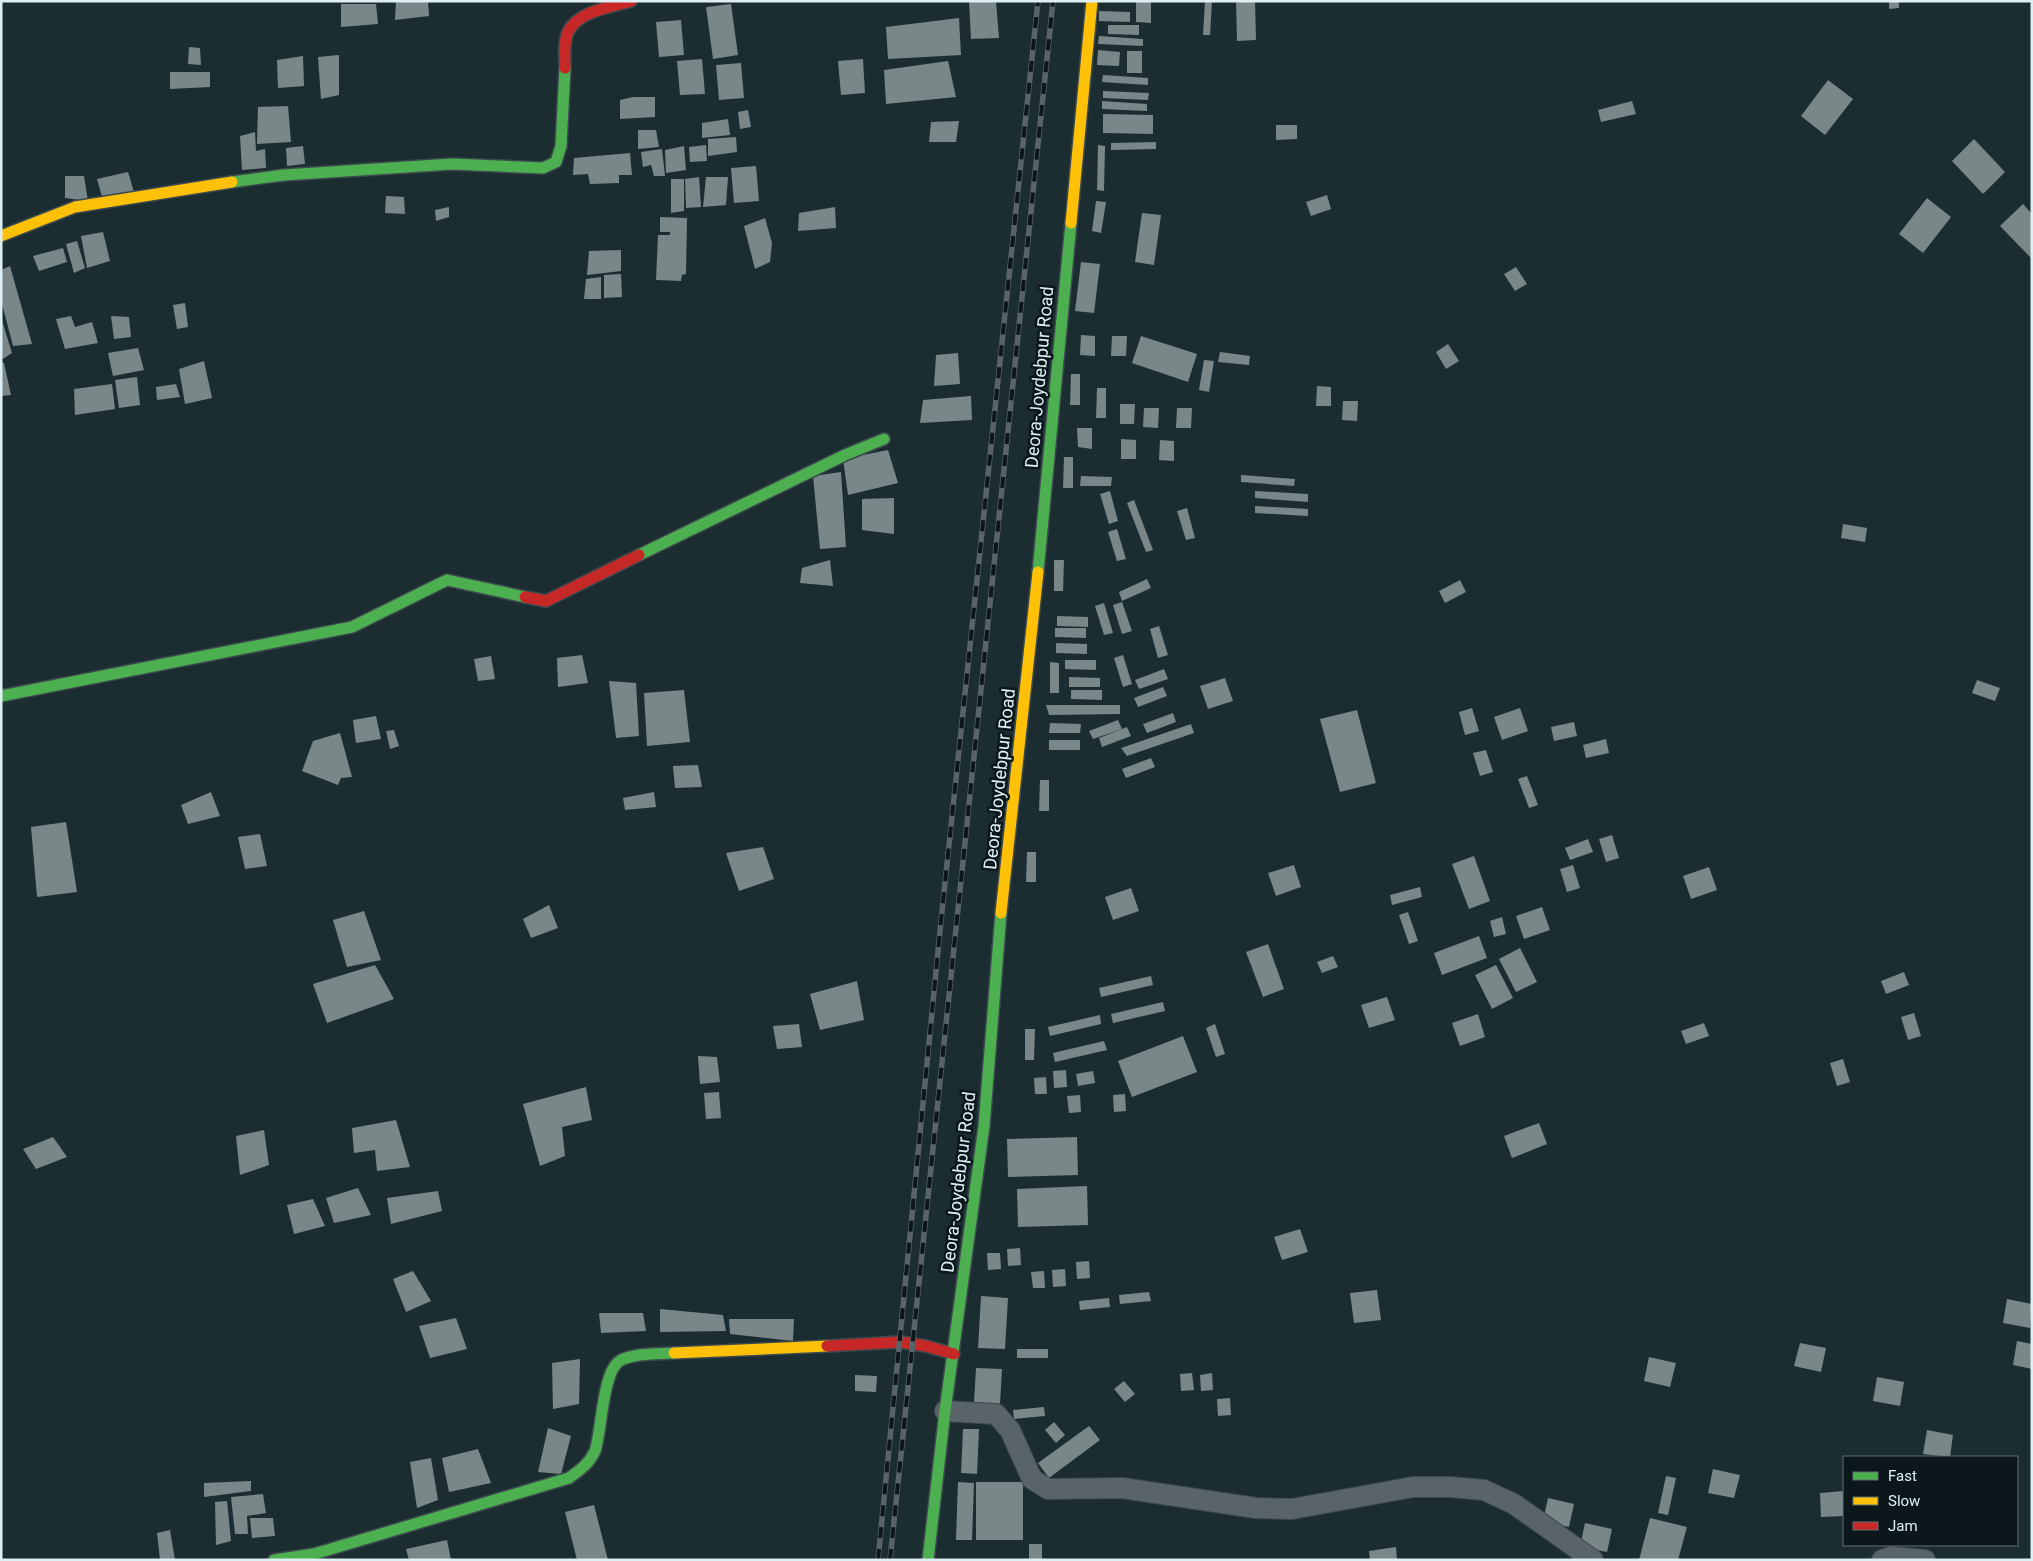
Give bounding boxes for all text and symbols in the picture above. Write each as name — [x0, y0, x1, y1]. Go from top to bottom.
street label: Deora-Joydebpur Road — [1021, 285, 1057, 469]
street label: Deora-Joydebpur Road — [979, 687, 1019, 871]
street label: Deora-Joydebpur Road — [936, 1090, 980, 1274]
legend — [1843, 1456, 2018, 1546]
text: Fast — [1888, 1467, 1917, 1485]
text: Slow — [1888, 1492, 1920, 1510]
text: Jam — [1888, 1517, 1918, 1535]

